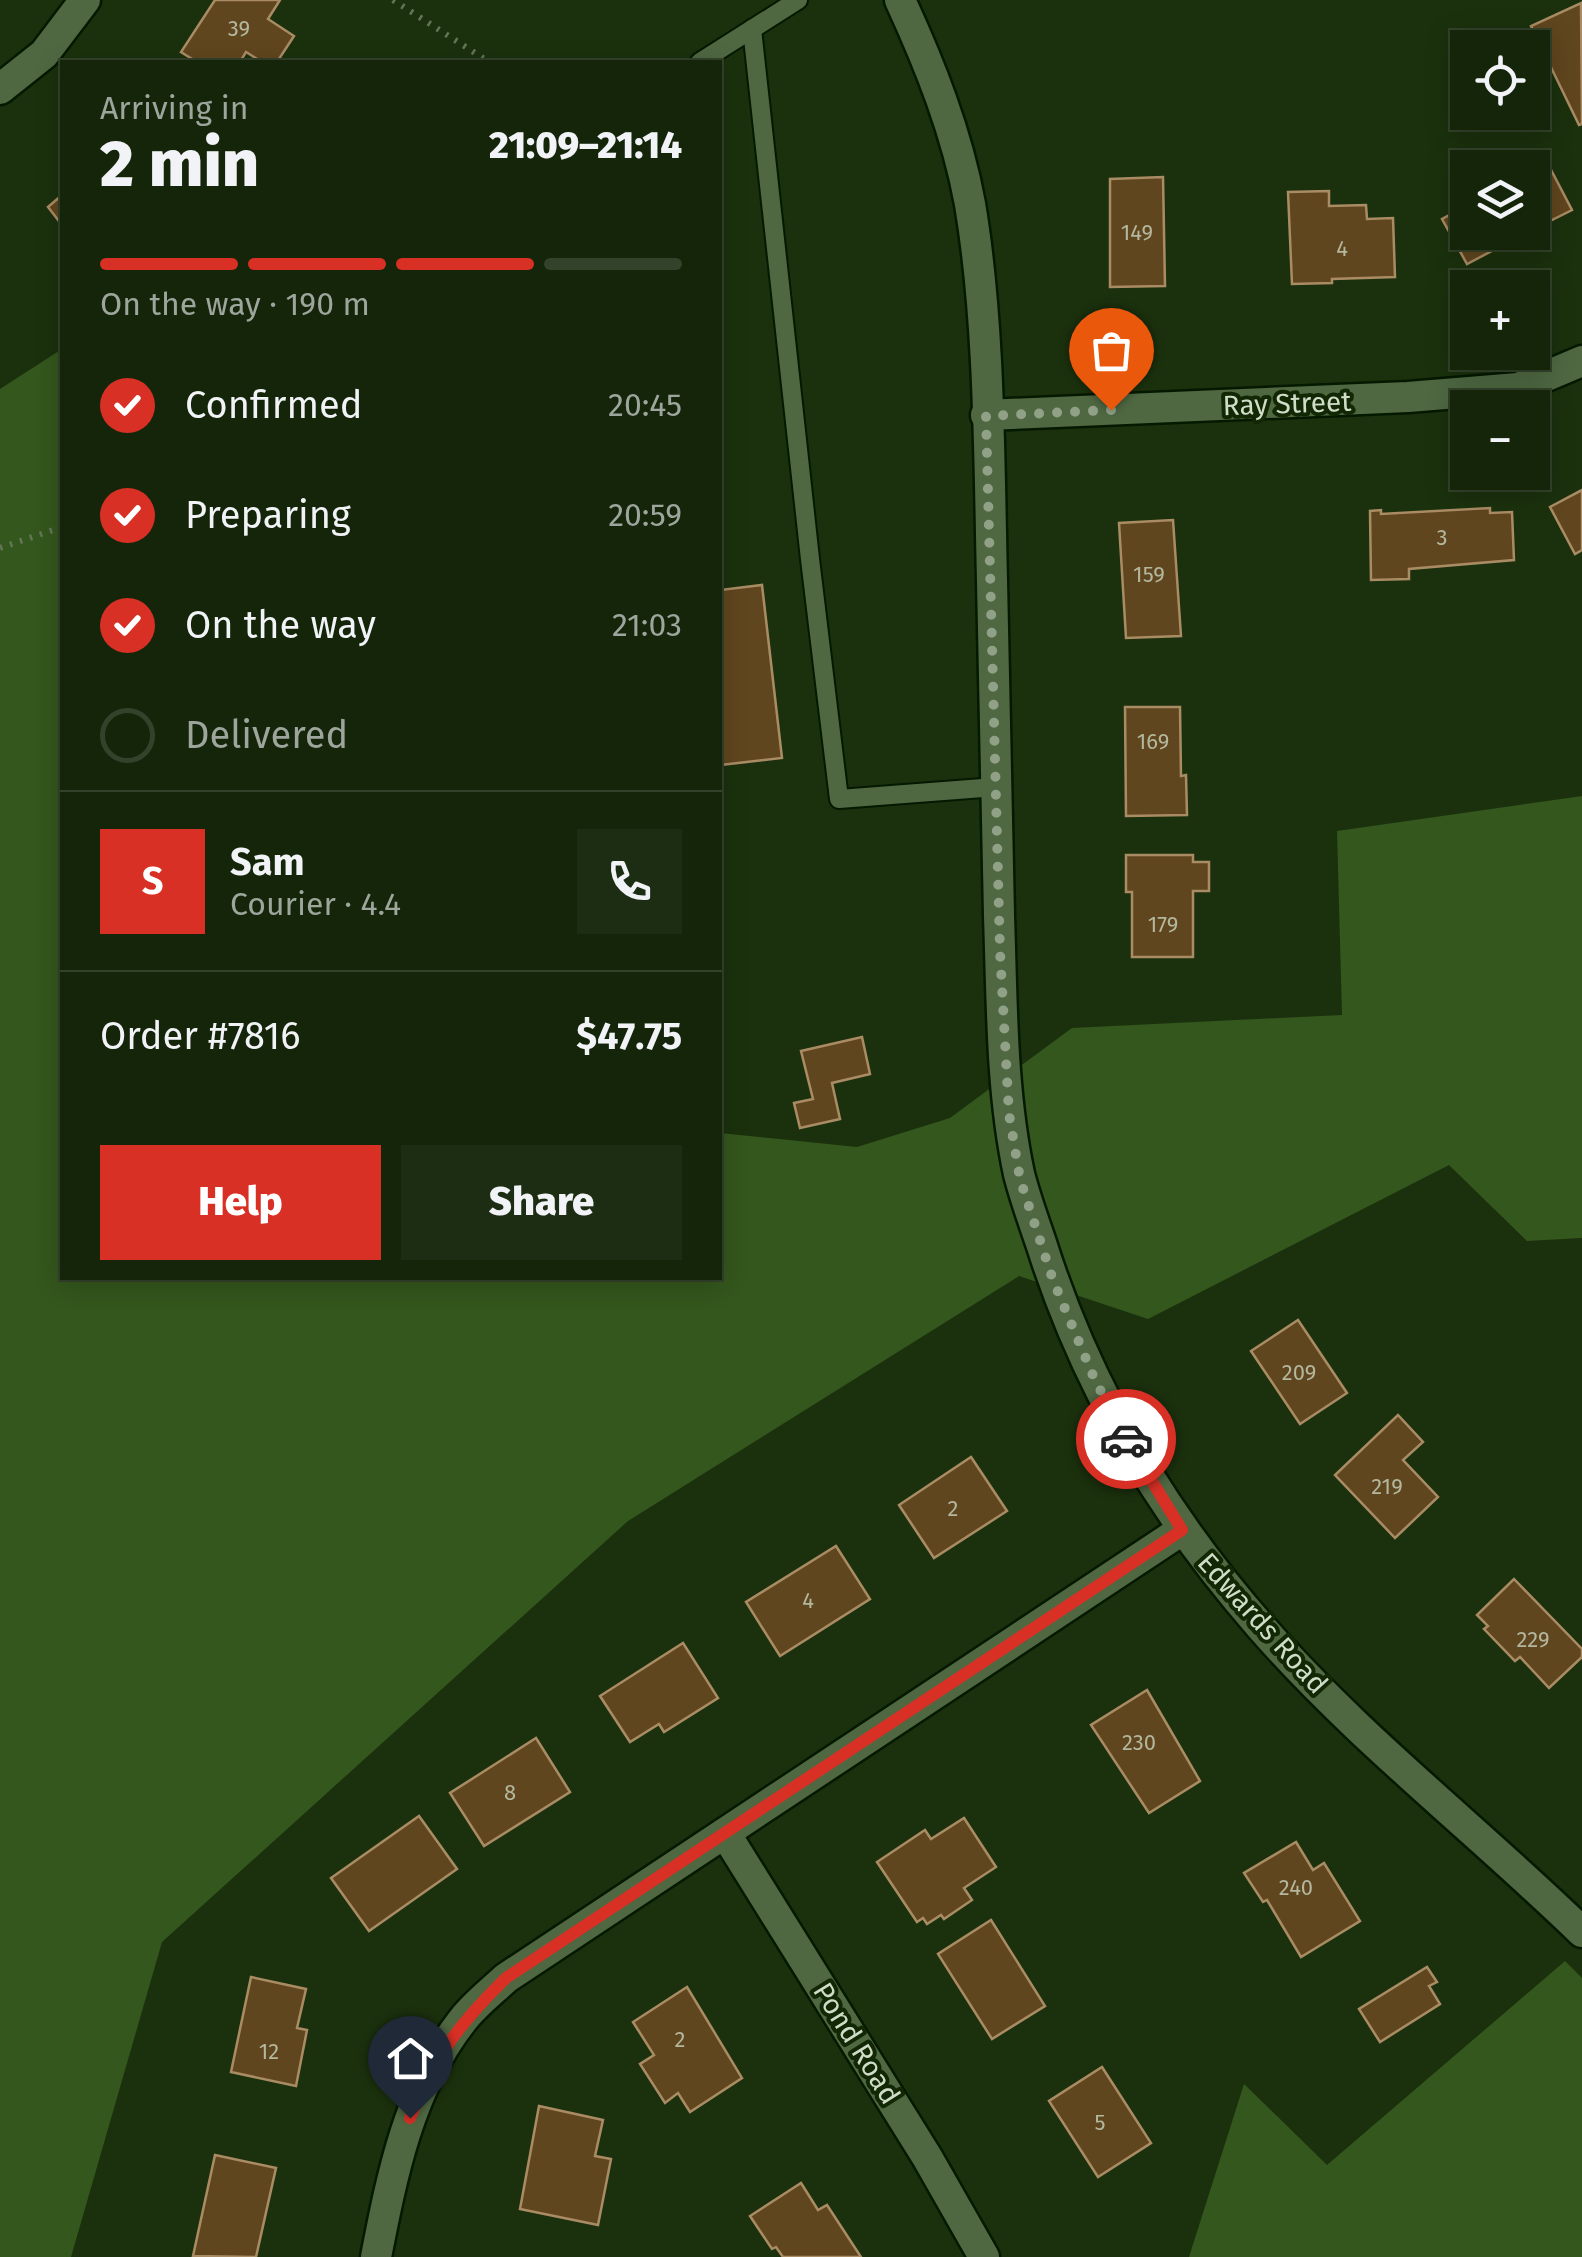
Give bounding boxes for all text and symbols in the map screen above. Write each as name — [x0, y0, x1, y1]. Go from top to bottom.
house number: 39 — [228, 15, 250, 42]
map controls — [1450, 30, 1550, 490]
button: locate — [1450, 30, 1550, 130]
text: Arriving in — [100, 89, 248, 127]
text: 21:09–21:14 — [489, 122, 682, 168]
text: 2 min — [100, 125, 259, 203]
button: layers — [1450, 150, 1550, 250]
house number: 149 — [1121, 219, 1153, 246]
house number: 4 — [1336, 235, 1348, 262]
button: + — [1450, 270, 1550, 370]
text: On the way · 190 m — [100, 285, 370, 323]
pin — [1069, 308, 1154, 411]
icon: bag — [1084, 323, 1139, 378]
icon: check — [100, 378, 155, 433]
text: Confirmed — [185, 382, 363, 428]
street label: Ray Street — [1222, 385, 1353, 422]
text: 20:45 — [608, 386, 682, 424]
button: − — [1450, 390, 1550, 490]
icon: check — [100, 488, 155, 543]
text: Preparing — [185, 492, 351, 538]
text: 20:59 — [608, 496, 682, 534]
house number: 3 — [1437, 524, 1447, 551]
house number: 159 — [1133, 561, 1165, 588]
icon: check — [100, 598, 155, 653]
text: On the way — [185, 602, 376, 648]
text: 21:03 — [612, 606, 682, 644]
text: Delivered — [185, 712, 348, 758]
house number: 169 — [1137, 728, 1169, 755]
button: phone — [577, 829, 682, 934]
text: Sam — [230, 839, 305, 885]
text: S — [142, 858, 163, 904]
text: Courier · 4.4 — [230, 885, 401, 923]
house number: 179 — [1148, 911, 1178, 938]
text: Order #7816 — [100, 1013, 300, 1059]
text: $47.75 — [576, 1013, 682, 1059]
button: Help — [100, 1145, 381, 1260]
button: Share — [401, 1145, 682, 1260]
house number: 209 — [1282, 1359, 1316, 1386]
courier — [1076, 1389, 1176, 1489]
icon: car — [1099, 1412, 1154, 1467]
house number: 219 — [1371, 1473, 1403, 1500]
house number: 2 — [948, 1495, 958, 1522]
street label: Edwards Road — [1191, 1546, 1334, 1700]
house number: 4 — [802, 1587, 814, 1614]
house number: 229 — [1516, 1626, 1550, 1653]
house number: 230 — [1122, 1729, 1156, 1756]
house number: 8 — [504, 1779, 516, 1806]
house number: 240 — [1279, 1874, 1313, 1901]
street label: Pond Road — [806, 1976, 907, 2110]
pin — [368, 2016, 453, 2119]
house number: 2 — [675, 2026, 685, 2053]
icon: home — [383, 2031, 438, 2086]
house number: 12 — [259, 2038, 279, 2065]
house number: 5 — [1094, 2109, 1106, 2136]

